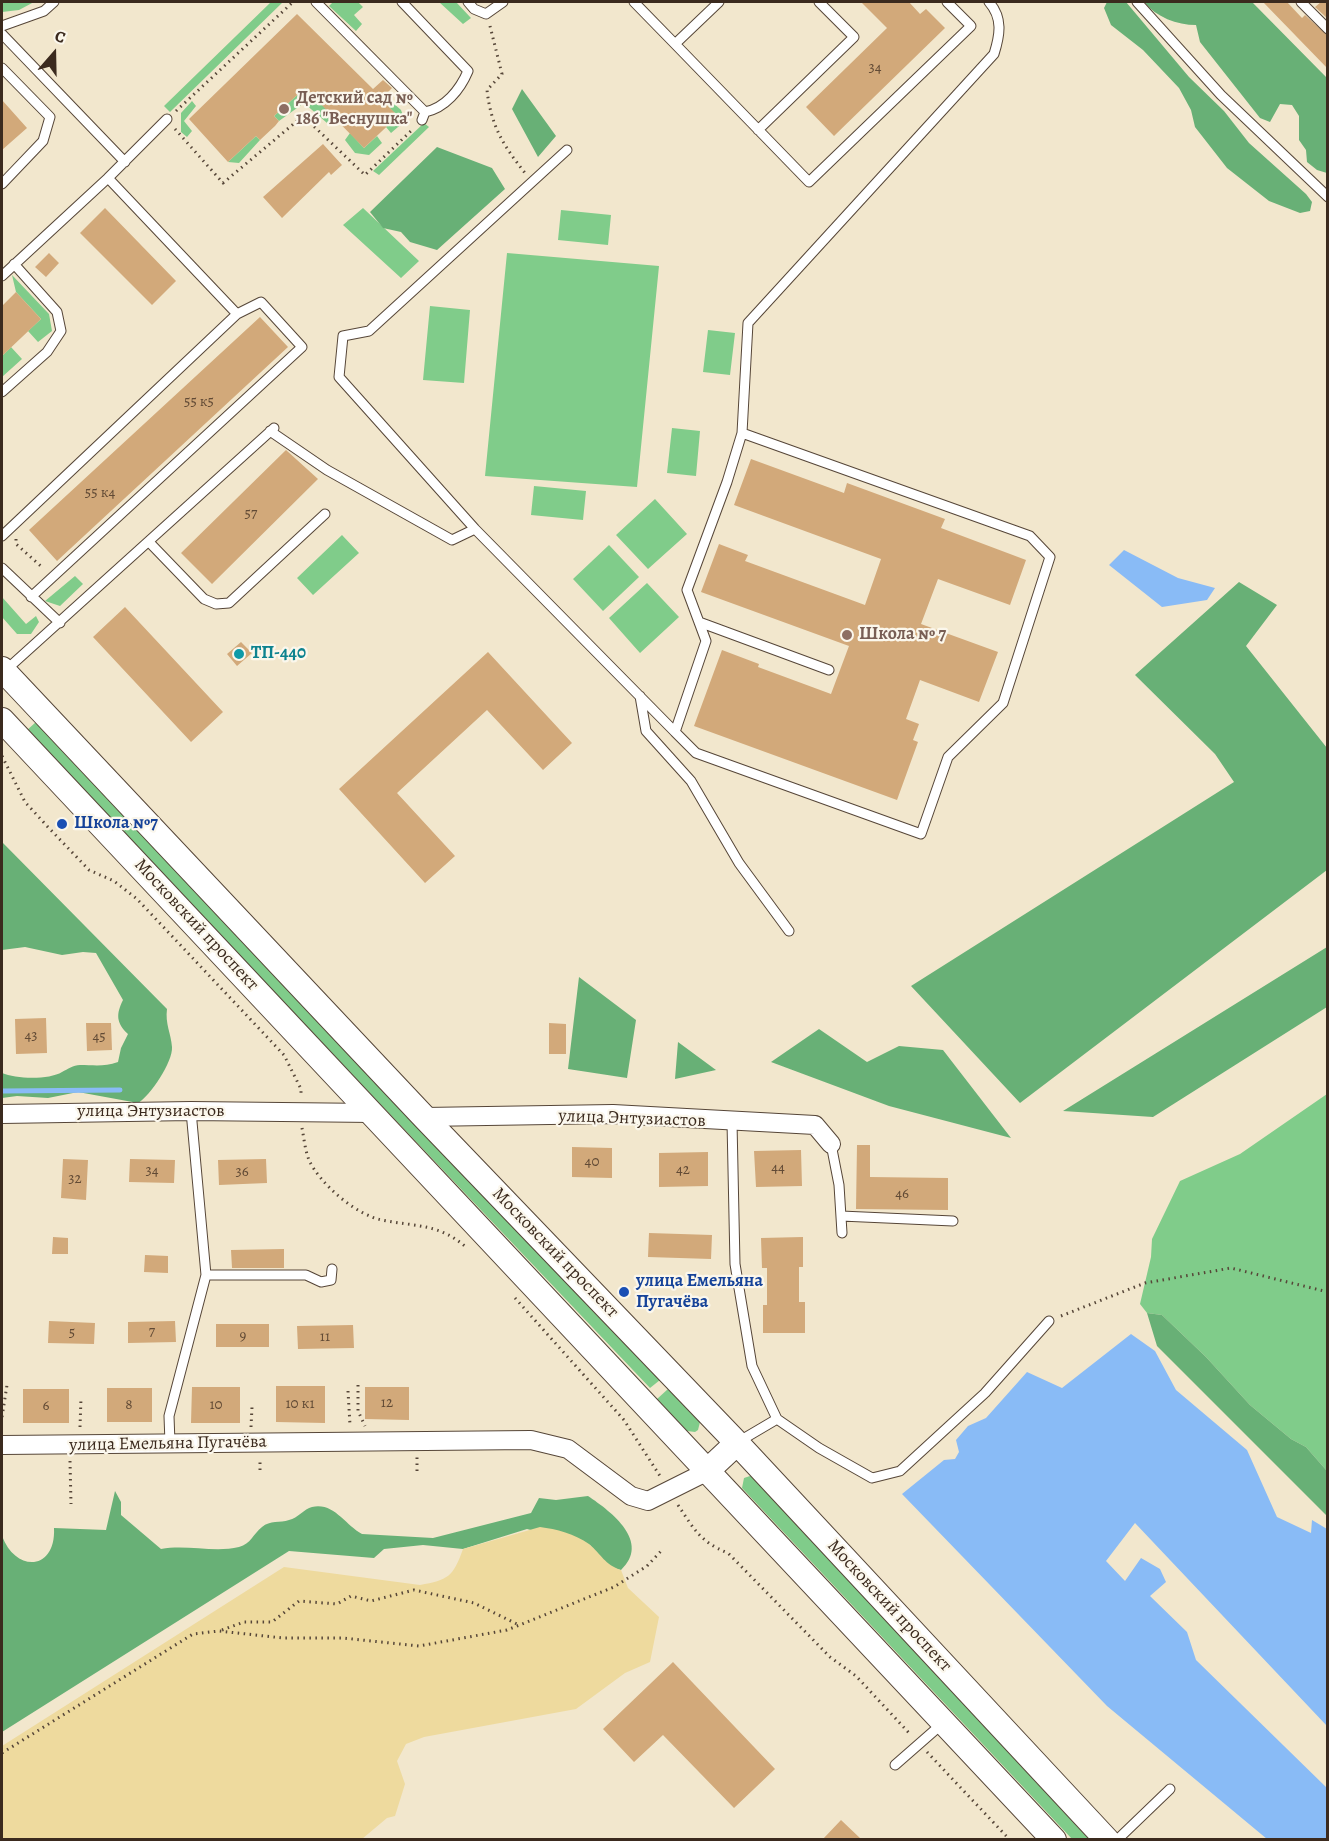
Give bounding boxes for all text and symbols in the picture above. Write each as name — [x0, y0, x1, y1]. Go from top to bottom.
north arrow — [24, 24, 84, 84]
text: С — [52, 25, 69, 49]
house number: 34 — [868, 59, 882, 77]
place label: Детский сад № 186 "Веснушка" — [296, 88, 413, 130]
marker: Детский сад № 186 "Веснушка" — [277, 102, 291, 116]
house number: 55 к5 — [184, 393, 214, 411]
house number: 55 к4 — [85, 484, 115, 502]
house number: 57 — [245, 505, 257, 523]
place label: Школа № 7 — [859, 624, 946, 646]
marker: Школа № 7 — [840, 628, 854, 642]
place label: ТП-440 — [251, 643, 306, 665]
marker: ТП-440 — [232, 647, 246, 661]
place label: Школа №7 — [74, 813, 158, 835]
marker: Школа №7 — [55, 817, 69, 831]
street label: Московский проспект — [129, 855, 263, 995]
house number: 43 — [24, 1027, 38, 1045]
house number: 45 — [92, 1028, 106, 1046]
street label: улица Энтузиастов — [77, 1101, 225, 1123]
street label: улица Энтузиастов — [558, 1106, 706, 1132]
house number: 40 — [585, 1153, 599, 1171]
house number: 44 — [771, 1159, 785, 1177]
house number: 42 — [676, 1161, 690, 1179]
house number: 34 — [145, 1162, 159, 1180]
house number: 36 — [235, 1163, 249, 1181]
house number: 32 — [68, 1170, 82, 1188]
street label: Московский проспект — [487, 1183, 623, 1323]
house number: 46 — [895, 1185, 909, 1203]
place label: улица Емельяна Пугачёва — [636, 1271, 763, 1314]
marker: улица Емельяна Пугачёва — [617, 1285, 631, 1299]
house number: 7 — [149, 1323, 155, 1341]
house number: 5 — [69, 1324, 75, 1342]
house number: 9 — [240, 1327, 246, 1345]
house number: 11 — [320, 1328, 330, 1346]
house number: 12 — [381, 1394, 393, 1412]
house number: 10 к1 — [285, 1395, 315, 1413]
house number: 8 — [125, 1396, 133, 1414]
house number: 10 — [209, 1396, 223, 1414]
house number: 6 — [43, 1397, 49, 1415]
street label: улица Емельяна Пугачёва — [69, 1431, 267, 1457]
street label: Московский проспект — [822, 1536, 956, 1676]

